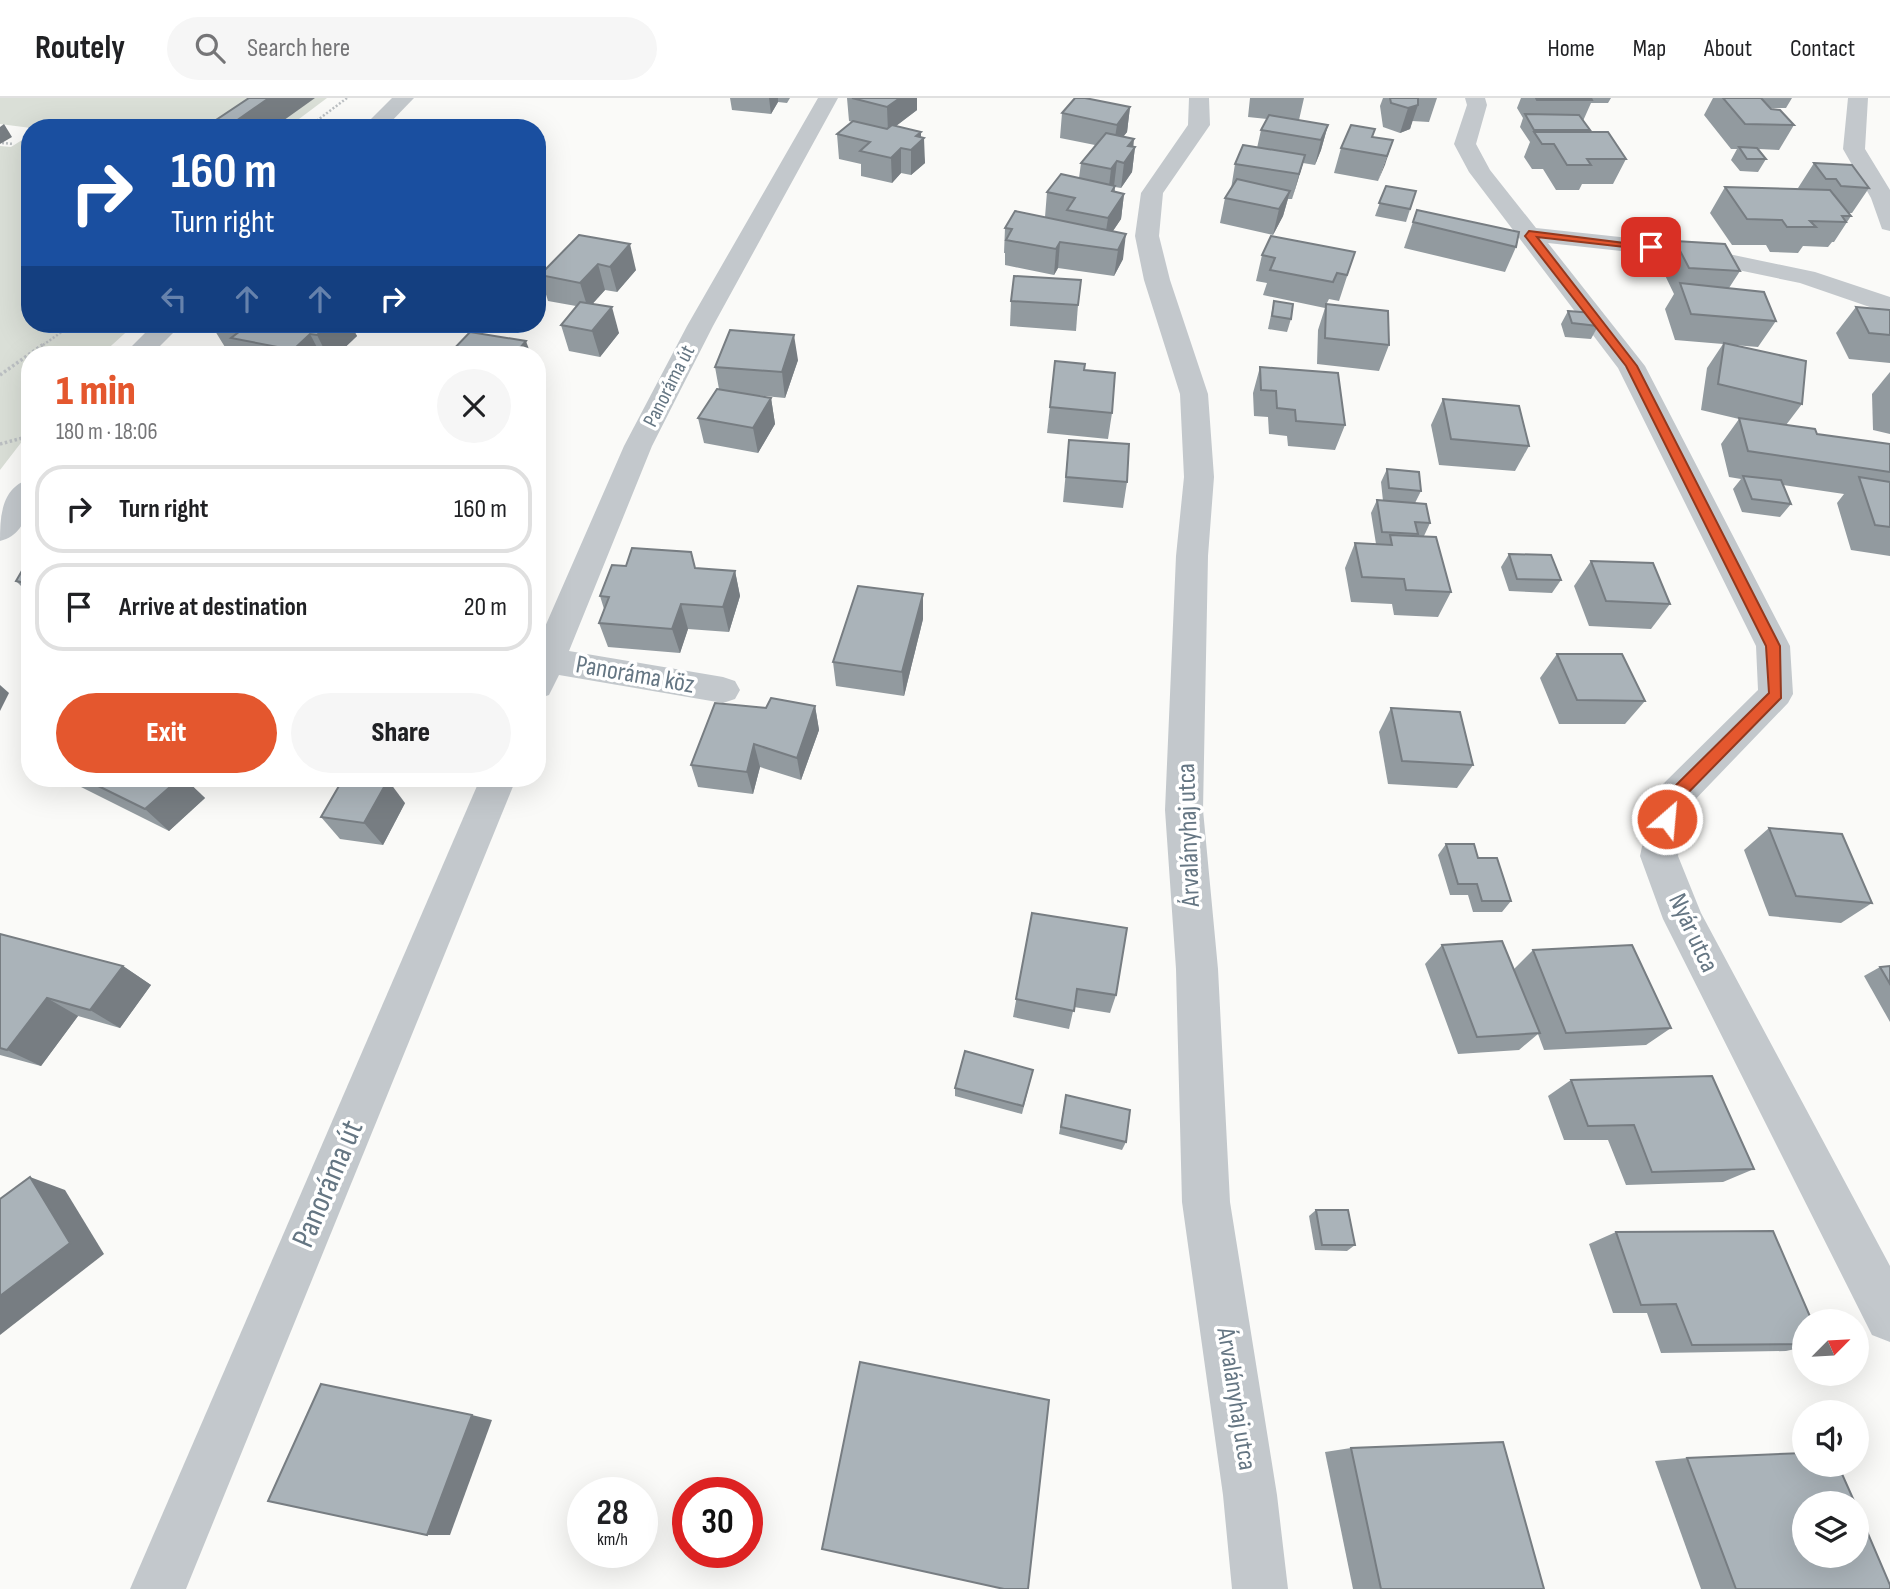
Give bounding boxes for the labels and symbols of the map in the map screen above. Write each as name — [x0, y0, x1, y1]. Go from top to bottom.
pin — [1621, 217, 1681, 277]
street label: Panoráma út — [638, 341, 700, 431]
street label: Panoráma köz — [573, 649, 697, 701]
street label: Árvalányhaj utca — [1171, 763, 1207, 908]
position arrow — [1630, 782, 1704, 856]
street label: Nyár utca — [1661, 889, 1725, 977]
street label: Panoráma út — [284, 1114, 372, 1254]
north arrow — [1792, 1309, 1869, 1386]
street label: Árvalányhaj utca — [1209, 1325, 1263, 1472]
speed limit sign: 30 — [672, 1477, 763, 1568]

